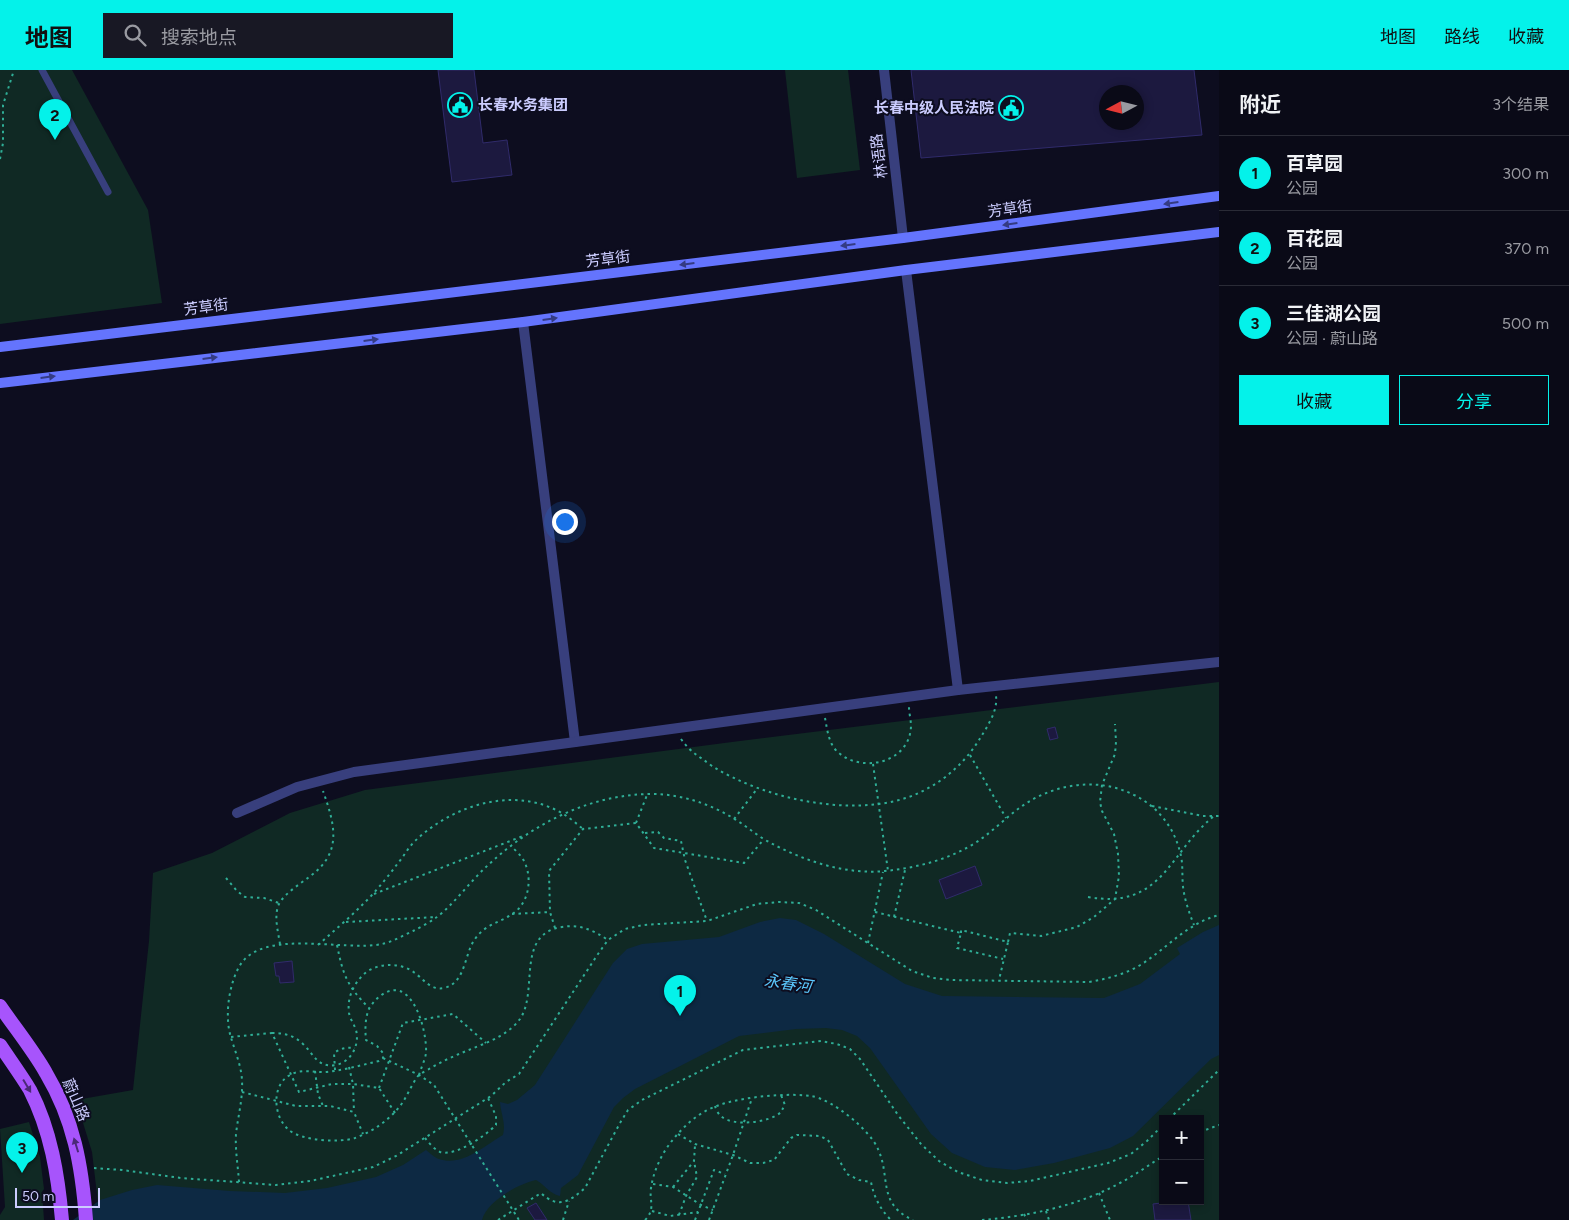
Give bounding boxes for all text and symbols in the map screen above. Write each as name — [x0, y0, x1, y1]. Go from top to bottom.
search box — [103, 13, 453, 58]
icon: search — [121, 21, 149, 49]
text: 地图 — [25, 23, 73, 52]
text: 搜索地点 — [161, 26, 237, 49]
text: 地图 — [1380, 26, 1416, 48]
text: 路线 — [1444, 26, 1480, 48]
text: 收藏 — [1508, 26, 1544, 48]
north arrow — [1099, 85, 1144, 130]
public building icon: 长春水务集团 — [447, 92, 473, 118]
text: 附近 — [1239, 92, 1281, 117]
public building icon: 长春中级人民法院 — [998, 95, 1024, 121]
text: 3个结果 — [1492, 95, 1549, 114]
place label: 长春水务集团 — [478, 96, 568, 114]
pin: 2 — [39, 99, 71, 140]
place label: 长春中级人民法院 — [874, 99, 994, 117]
street label: 林语路 — [867, 133, 891, 179]
text: 百草园 — [1286, 152, 1343, 175]
text: 1 — [1252, 164, 1258, 183]
text: 300 m — [1502, 164, 1549, 183]
text: 公园 — [1286, 179, 1318, 198]
street label: 芳草街 — [986, 197, 1034, 221]
one-way arrow — [1162, 199, 1178, 207]
one-way arrow — [1001, 220, 1017, 228]
text: 百花园 — [1286, 227, 1343, 250]
text: 2 — [1250, 239, 1260, 258]
text: 370 m — [1504, 239, 1549, 258]
one-way arrow — [840, 241, 856, 249]
street label: 芳草街 — [585, 247, 631, 271]
text: 公园 — [1286, 254, 1318, 273]
one-way arrow — [679, 260, 695, 268]
street label: 芳草街 — [183, 295, 229, 319]
text: 三佳湖公园 — [1286, 302, 1381, 325]
one-way arrow — [542, 314, 558, 322]
text: 3 — [1251, 314, 1259, 333]
text: 500 m — [1502, 314, 1549, 333]
text: 公园 · 蔚山路 — [1286, 329, 1378, 348]
one-way arrow — [364, 336, 380, 344]
one-way arrow — [202, 354, 218, 362]
one-way arrow — [41, 373, 57, 381]
button: 收藏 — [1239, 375, 1389, 425]
button: 分享 — [1399, 375, 1549, 425]
your location — [552, 509, 578, 535]
water label: 永春河 — [763, 971, 816, 997]
pin: 1 — [664, 975, 696, 1016]
street label: 蔚山路 — [59, 1076, 93, 1124]
one-way arrow — [22, 1080, 31, 1093]
map controls — [1159, 1115, 1204, 1205]
button: + — [1159, 1115, 1204, 1160]
pin: 3 — [6, 1132, 38, 1173]
one-way arrow — [71, 1138, 79, 1153]
button: − — [1159, 1160, 1204, 1205]
scale bar — [15, 1185, 100, 1208]
text: 50 m — [22, 1188, 54, 1205]

